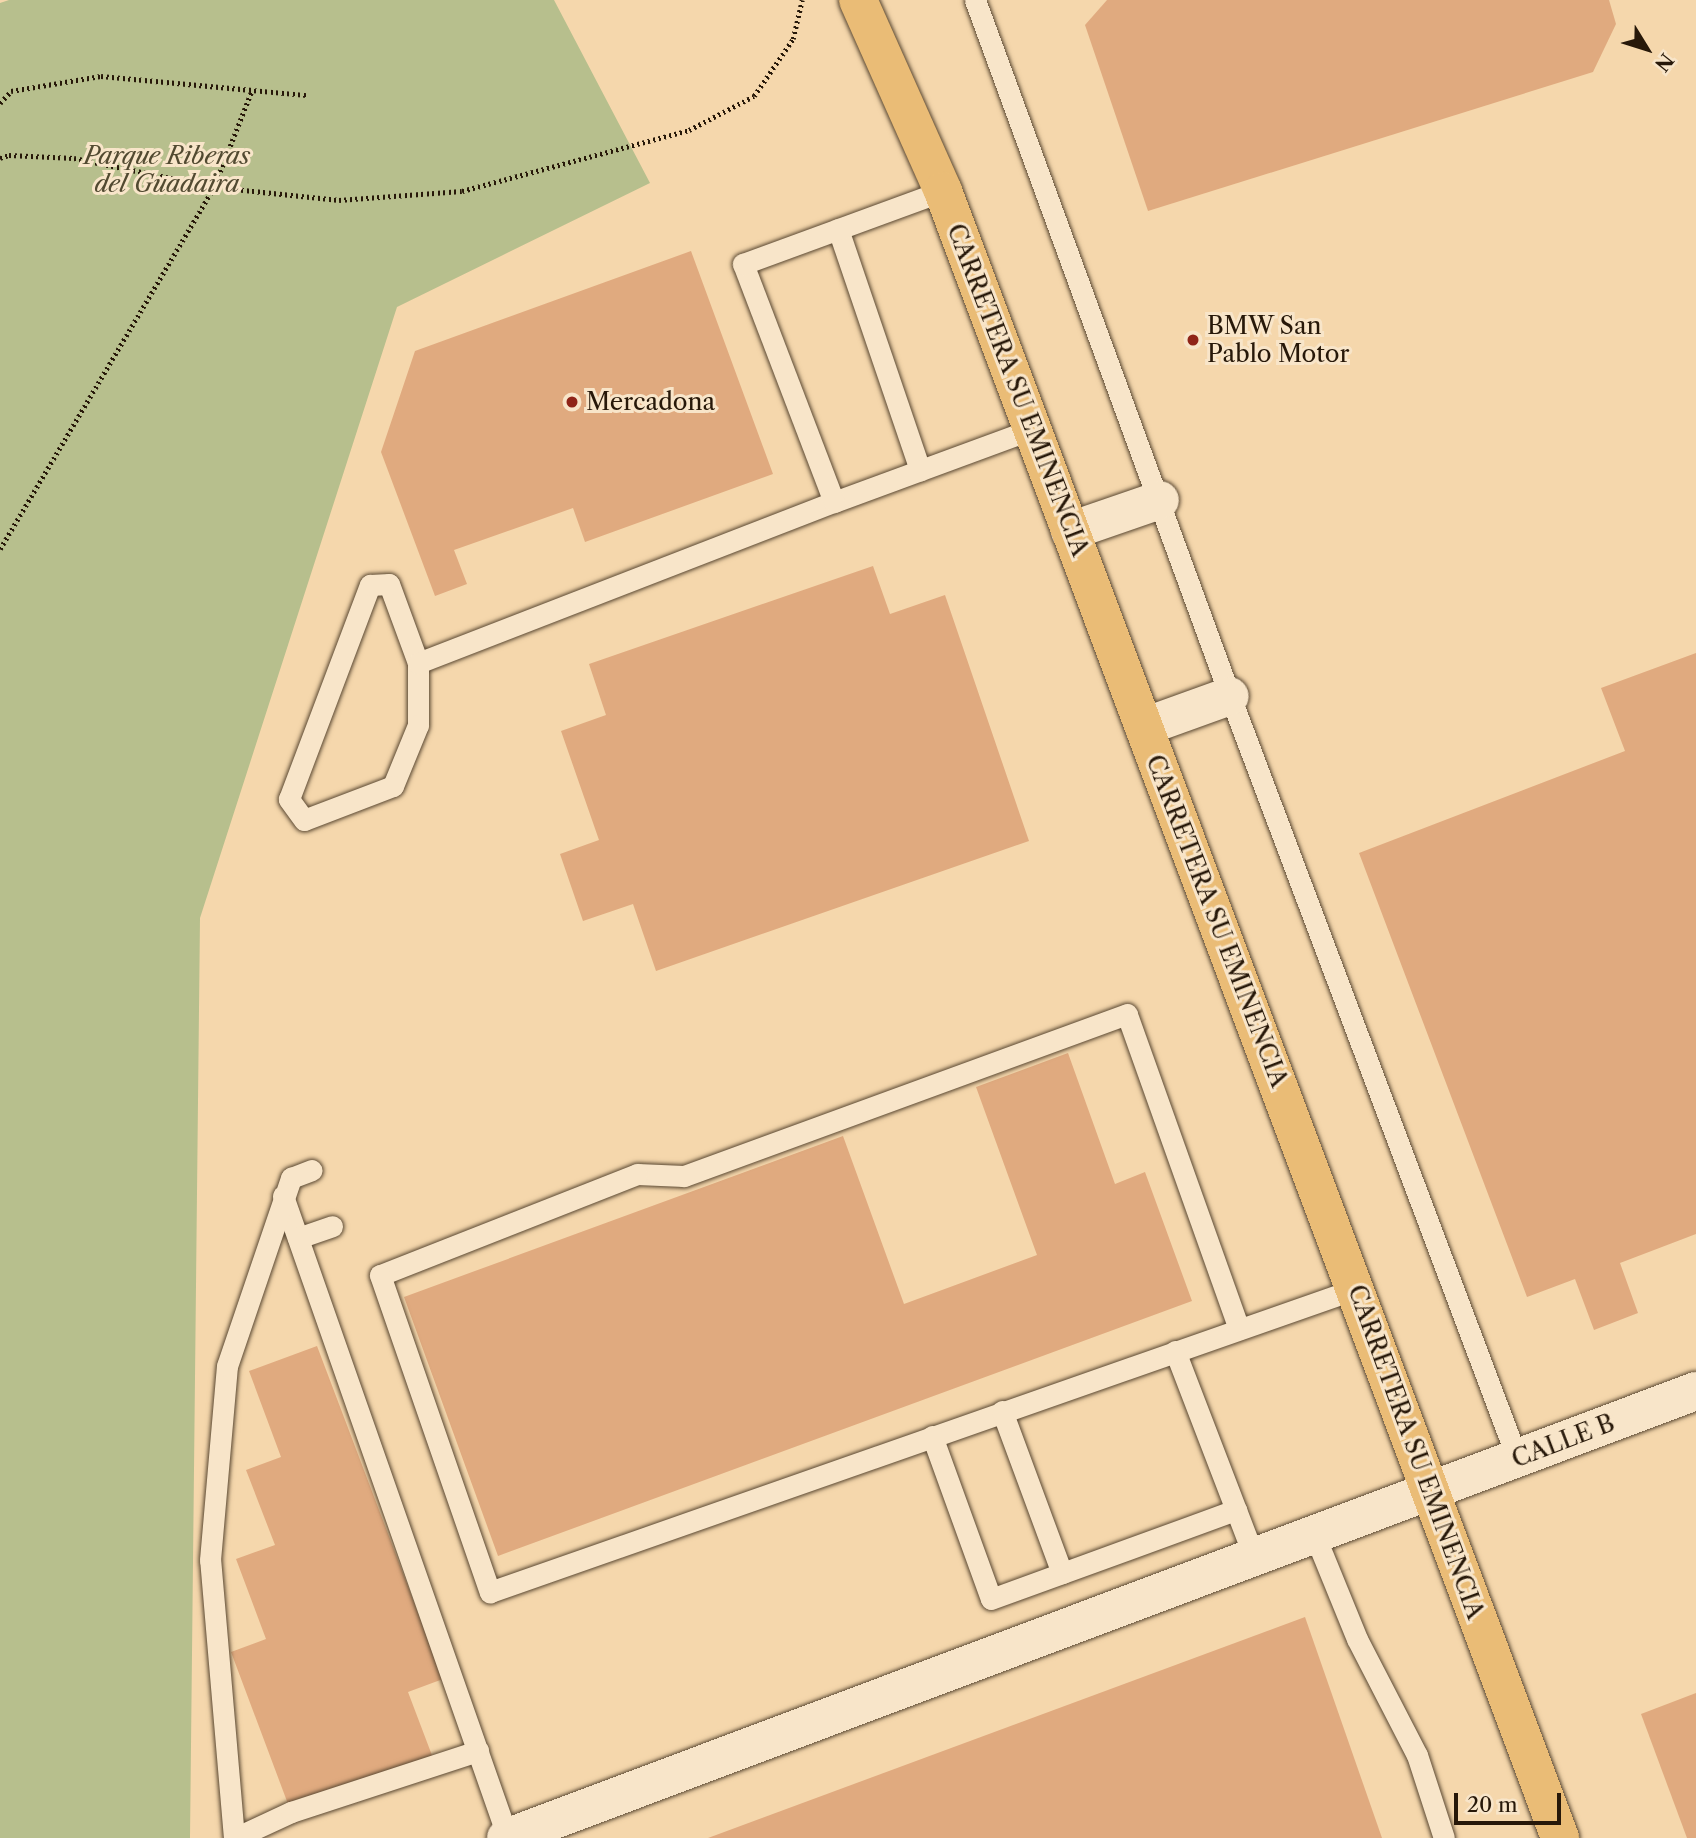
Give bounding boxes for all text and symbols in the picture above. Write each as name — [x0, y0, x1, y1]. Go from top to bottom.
north arrow — [1612, 14, 1682, 84]
text: N — [1650, 49, 1678, 76]
park label: Parque Riberas del Guadaira — [84, 142, 250, 198]
street label: CARRETERA SU EMINENCIA — [941, 219, 1095, 561]
place label: BMW San Pablo Motor — [1207, 312, 1350, 368]
marker: BMW San Pablo Motor — [1185, 332, 1201, 348]
place label: Mercadona — [586, 388, 715, 416]
marker: Mercadona — [564, 394, 580, 410]
street label: CARRETERA SU EMINENCIA — [1140, 750, 1294, 1092]
street label: CARRETERA SU EMINENCIA — [1342, 1280, 1490, 1624]
street label: CALLE B — [1508, 1408, 1618, 1474]
scale bar — [1458, 1778, 1565, 1822]
text: 20 m — [1467, 1792, 1518, 1817]

